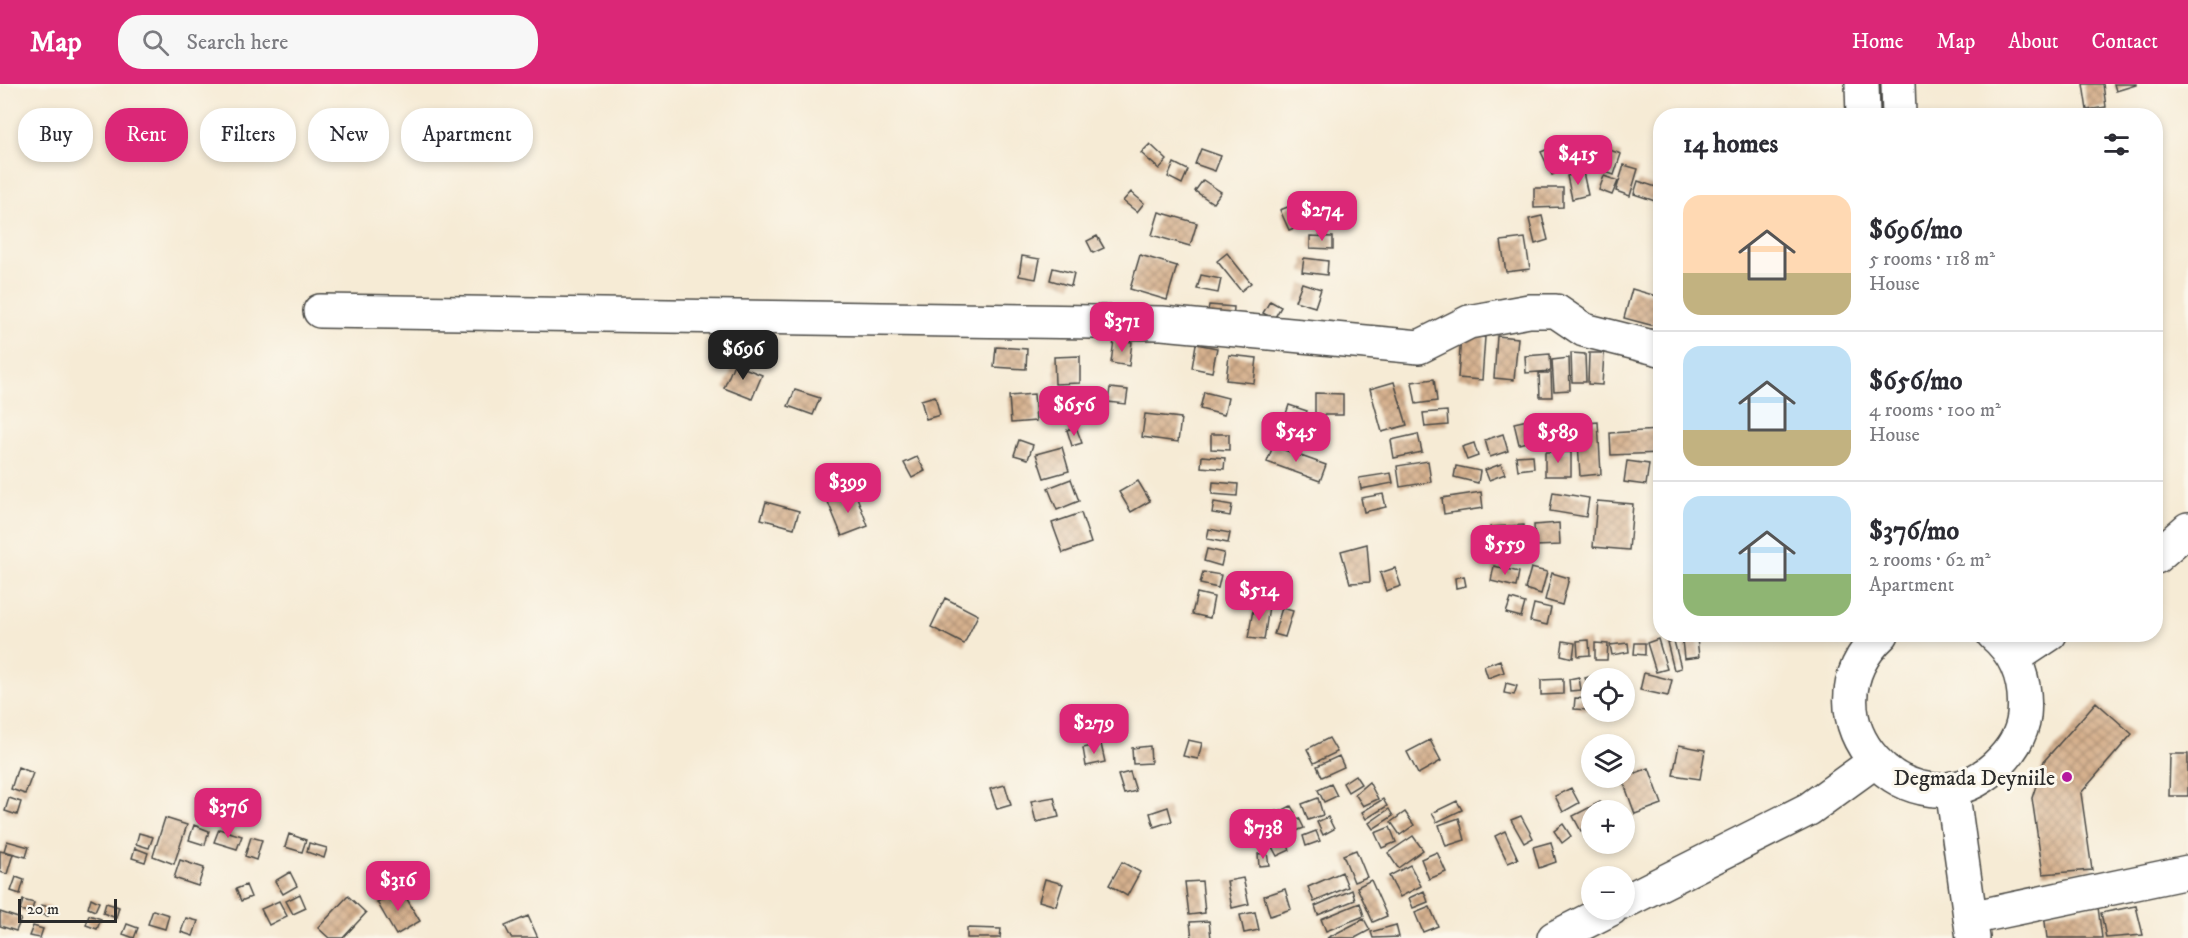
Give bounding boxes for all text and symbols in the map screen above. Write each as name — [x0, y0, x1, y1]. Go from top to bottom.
search box — [118, 15, 538, 69]
text: Map — [30, 25, 82, 60]
icon: search — [139, 26, 172, 59]
text: Search here — [187, 29, 288, 56]
text: Home — [1852, 29, 1904, 55]
text: Map — [1937, 29, 1975, 55]
text: About — [2008, 29, 2059, 55]
text: Contact — [2092, 29, 2158, 55]
chip: Buy — [18, 108, 93, 162]
chip: Rent — [105, 108, 188, 162]
chip: Filters — [200, 108, 296, 162]
chip: New — [308, 108, 389, 162]
chip: Apartment — [401, 108, 533, 162]
text: 14 homes — [1683, 128, 1778, 161]
icon: filters — [2100, 128, 2133, 161]
pin: $415 — [1542, 135, 1614, 186]
text: $415 — [1558, 142, 1598, 167]
pin: $274 — [1286, 191, 1358, 242]
text: $274 — [1301, 198, 1343, 223]
text: $696/mo — [1869, 214, 1962, 247]
icon: home — [1731, 219, 1803, 291]
text: 5 rooms · 118 m² — [1869, 247, 1995, 272]
text: House — [1869, 272, 1920, 297]
pin: $371 — [1086, 302, 1158, 353]
text: $371 — [1104, 309, 1140, 334]
pin: $696 — [707, 330, 779, 381]
text: $696 — [722, 337, 764, 362]
text: $656/mo — [1869, 365, 1962, 398]
icon: home — [1731, 370, 1803, 442]
pin: $656 — [1038, 386, 1110, 437]
text: $656 — [1053, 393, 1095, 418]
text: 4 rooms · 100 m² — [1869, 398, 2001, 423]
pin: $545 — [1260, 412, 1332, 463]
pin: $589 — [1522, 413, 1594, 464]
text: $545 — [1275, 419, 1317, 444]
text: $589 — [1538, 420, 1578, 445]
text: House — [1869, 423, 1920, 448]
pin: $399 — [812, 463, 884, 514]
text: $399 — [829, 470, 867, 495]
text: $376/mo — [1869, 515, 1959, 548]
icon: home — [1731, 520, 1803, 592]
pin: $559 — [1469, 525, 1541, 576]
text: $559 — [1485, 532, 1525, 557]
text: 2 rooms · 62 m² — [1869, 548, 1991, 573]
pin: $514 — [1223, 571, 1295, 622]
text: Apartment — [1869, 573, 1954, 598]
text: $514 — [1239, 578, 1279, 603]
map controls — [1581, 668, 1635, 920]
button: locate — [1581, 668, 1635, 722]
pin: $279 — [1058, 704, 1130, 755]
text: $279 — [1074, 711, 1114, 736]
button: layers — [1581, 734, 1635, 788]
place label: Degmada Deyniile — [1893, 765, 2055, 792]
marker: Degmada Deyniile — [2060, 770, 2074, 784]
pin: $376 — [192, 788, 264, 839]
text: $376 — [208, 795, 248, 820]
button: + — [1581, 800, 1635, 854]
pin: $738 — [1227, 809, 1299, 860]
text: $738 — [1244, 816, 1282, 841]
pin: $316 — [362, 861, 434, 912]
button: − — [1581, 866, 1635, 920]
text: $316 — [380, 868, 416, 893]
scale bar — [18, 896, 117, 924]
text: 20 m — [27, 899, 59, 919]

